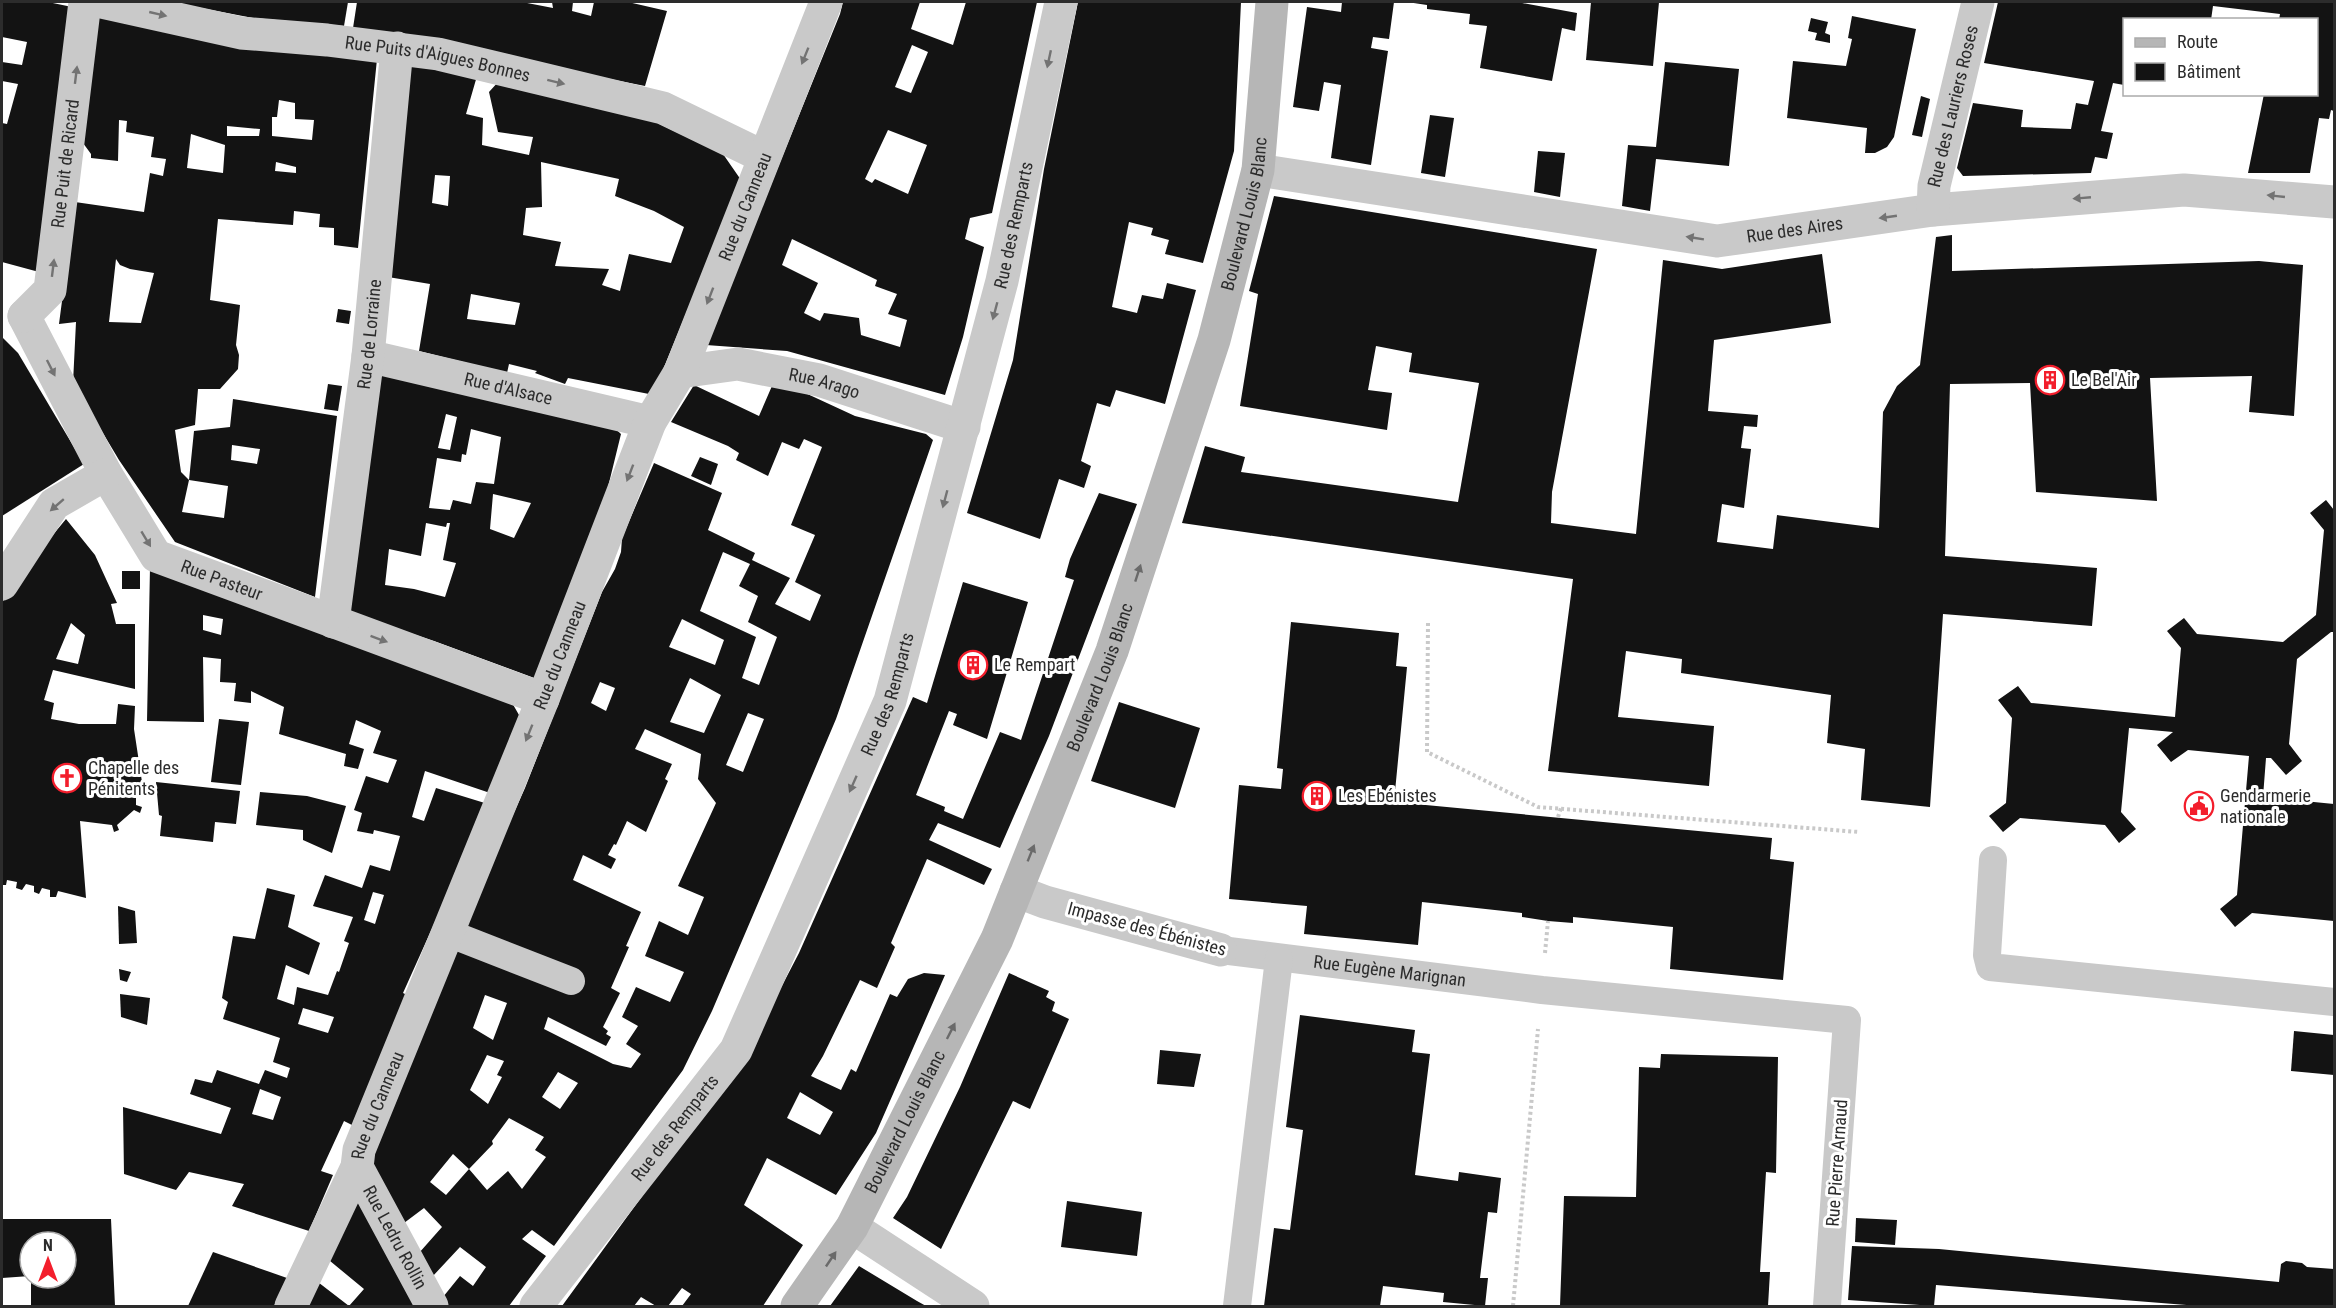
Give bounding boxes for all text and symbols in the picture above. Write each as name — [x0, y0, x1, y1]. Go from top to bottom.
one-way arrow — [149, 10, 167, 20]
legend — [2123, 18, 2318, 96]
street label: Rue des Lauriers Roses — [1923, 23, 1982, 189]
street label: Rue Puits d'Aigues Bonnes — [344, 31, 533, 86]
text: Route — [2177, 31, 2218, 52]
one-way arrow — [800, 47, 809, 65]
one-way arrow — [1044, 49, 1053, 68]
text: Bâtiment — [2177, 61, 2241, 82]
one-way arrow — [71, 65, 81, 84]
one-way arrow — [547, 78, 565, 88]
street label: Rue Puit de Ricard — [47, 98, 83, 229]
street label: Boulevard Louis Blanc — [1216, 136, 1271, 293]
street label: Rue du Canneau — [714, 149, 776, 264]
street label: Rue des Remparts — [989, 160, 1037, 291]
one-way arrow — [2267, 191, 2286, 201]
one-way arrow — [2072, 193, 2091, 203]
street label: Rue des Aires — [1745, 212, 1844, 247]
one-way arrow — [1878, 212, 1897, 221]
one-way arrow — [1685, 233, 1704, 242]
one-way arrow — [48, 259, 57, 278]
street label: Rue de Lorraine — [353, 278, 385, 391]
one-way arrow — [705, 287, 714, 305]
one-way arrow — [989, 302, 999, 320]
one-way arrow — [47, 360, 56, 377]
street label: Rue Arago — [787, 363, 863, 403]
building icon: Le Bel'Air — [2034, 364, 2066, 396]
street label: Rue d'Alsace — [462, 368, 555, 409]
place label: Le Bel'Air — [2071, 369, 2137, 390]
one-way arrow — [625, 465, 635, 483]
one-way arrow — [939, 490, 949, 509]
one-way arrow — [49, 498, 65, 511]
one-way arrow — [140, 531, 151, 547]
street label: Rue Pasteur — [178, 555, 266, 605]
one-way arrow — [1133, 564, 1143, 582]
street label: Rue du Canneau — [529, 598, 590, 712]
street label: Boulevard Louis Blanc — [1062, 600, 1137, 754]
street label: Rue des Remparts — [856, 630, 918, 759]
one-way arrow — [371, 634, 389, 644]
building icon: Le Rempart — [957, 649, 989, 681]
place label: Le Rempart — [994, 654, 1075, 675]
one-way arrow — [524, 725, 534, 743]
place label: Chapelle des Pénitents — [88, 757, 179, 799]
church icon: Chapelle des Pénitents — [51, 762, 83, 794]
one-way arrow — [848, 776, 858, 794]
building icon: Les Ebénistes — [1301, 780, 1333, 812]
place label: Les Ebénistes — [1338, 785, 1437, 806]
place label: Gendarmerie nationale — [2220, 785, 2311, 827]
public building icon: Gendarmerie nationale — [2183, 790, 2215, 822]
one-way arrow — [1027, 844, 1036, 862]
street label: Impasse des Ébénistes — [1065, 897, 1229, 960]
street label: Rue Eugène Marignan — [1312, 951, 1467, 990]
one-way arrow — [946, 1022, 956, 1039]
street label: Boulevard Louis Blanc — [860, 1047, 949, 1196]
street label: Rue du Canneau — [347, 1048, 408, 1160]
street label: Rue des Remparts — [627, 1070, 723, 1185]
street label: Rue Pierre Arnaud — [1822, 1099, 1851, 1227]
street label: Rue Ledru Rollin — [359, 1182, 432, 1293]
north arrow — [18, 1230, 78, 1290]
text: N — [43, 1236, 53, 1255]
one-way arrow — [825, 1251, 836, 1267]

